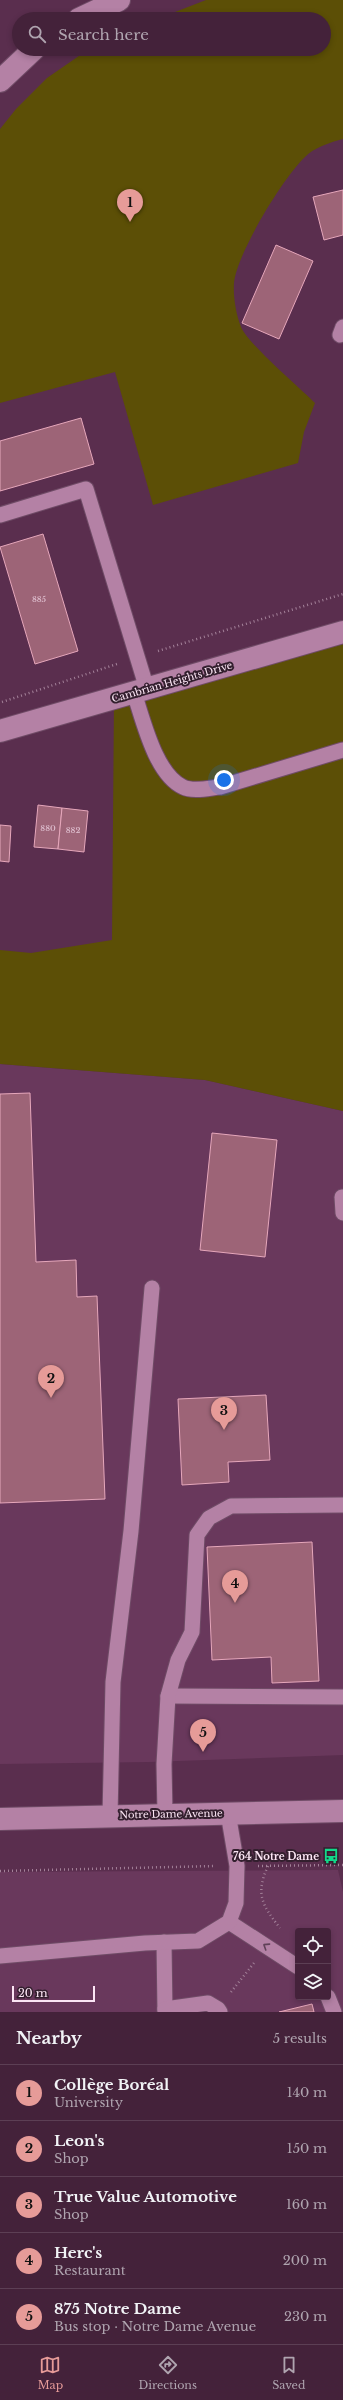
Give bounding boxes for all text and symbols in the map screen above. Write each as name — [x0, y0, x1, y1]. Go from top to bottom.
search box — [12, 12, 331, 56]
icon: search — [26, 23, 48, 45]
text: Search here — [58, 25, 149, 44]
pin: 1 — [117, 189, 143, 222]
house number: 885 — [32, 594, 47, 604]
street label: Cambrian Heights Drive — [110, 658, 234, 705]
your location — [214, 770, 234, 790]
house number: 880 — [40, 823, 56, 833]
house number: 882 — [66, 825, 80, 835]
pin: 2 — [38, 1365, 64, 1398]
pin: 3 — [211, 1397, 237, 1430]
pin: 4 — [222, 1570, 248, 1603]
pin: 5 — [190, 1719, 216, 1752]
street label: Notre Dame Avenue — [119, 1807, 223, 1821]
bus stop icon: 764 Notre Dame — [322, 1847, 340, 1865]
place label: 764 Notre Dame — [233, 1850, 319, 1863]
map controls — [295, 1928, 331, 2000]
button: locate — [295, 1928, 331, 1964]
one-way arrow — [263, 1943, 270, 1951]
button: layers — [295, 1964, 331, 2000]
scale bar — [12, 1984, 95, 2003]
text: 20 m — [18, 1986, 48, 2000]
text: Nearby — [16, 2028, 82, 2049]
text: 5 results — [273, 2030, 327, 2047]
text: Collège Boréal — [54, 2075, 169, 2094]
text: 1 — [26, 2084, 32, 2101]
text: 140 m — [287, 2084, 327, 2101]
text: University — [54, 2094, 123, 2111]
text: Leon's — [54, 2131, 105, 2150]
text: 2 — [25, 2140, 33, 2157]
text: 150 m — [287, 2140, 327, 2157]
text: Shop — [54, 2150, 89, 2167]
text: True Value Automotive — [54, 2187, 237, 2206]
text: 3 — [25, 2196, 33, 2213]
text: 160 m — [286, 2196, 327, 2213]
text: Shop — [54, 2206, 89, 2223]
text: Herc's — [54, 2243, 102, 2262]
text: 4 — [25, 2252, 33, 2269]
text: 200 m — [283, 2252, 327, 2269]
text: Restaurant — [54, 2262, 126, 2279]
text: 875 Notre Dame — [54, 2299, 181, 2318]
text: 5 — [25, 2308, 33, 2325]
text: 230 m — [284, 2308, 327, 2325]
text: Bus stop · Notre Dame Avenue — [54, 2318, 256, 2335]
tab: Map — [38, 2354, 63, 2392]
tab: Directions — [138, 2354, 197, 2392]
tab: Saved — [272, 2354, 305, 2392]

